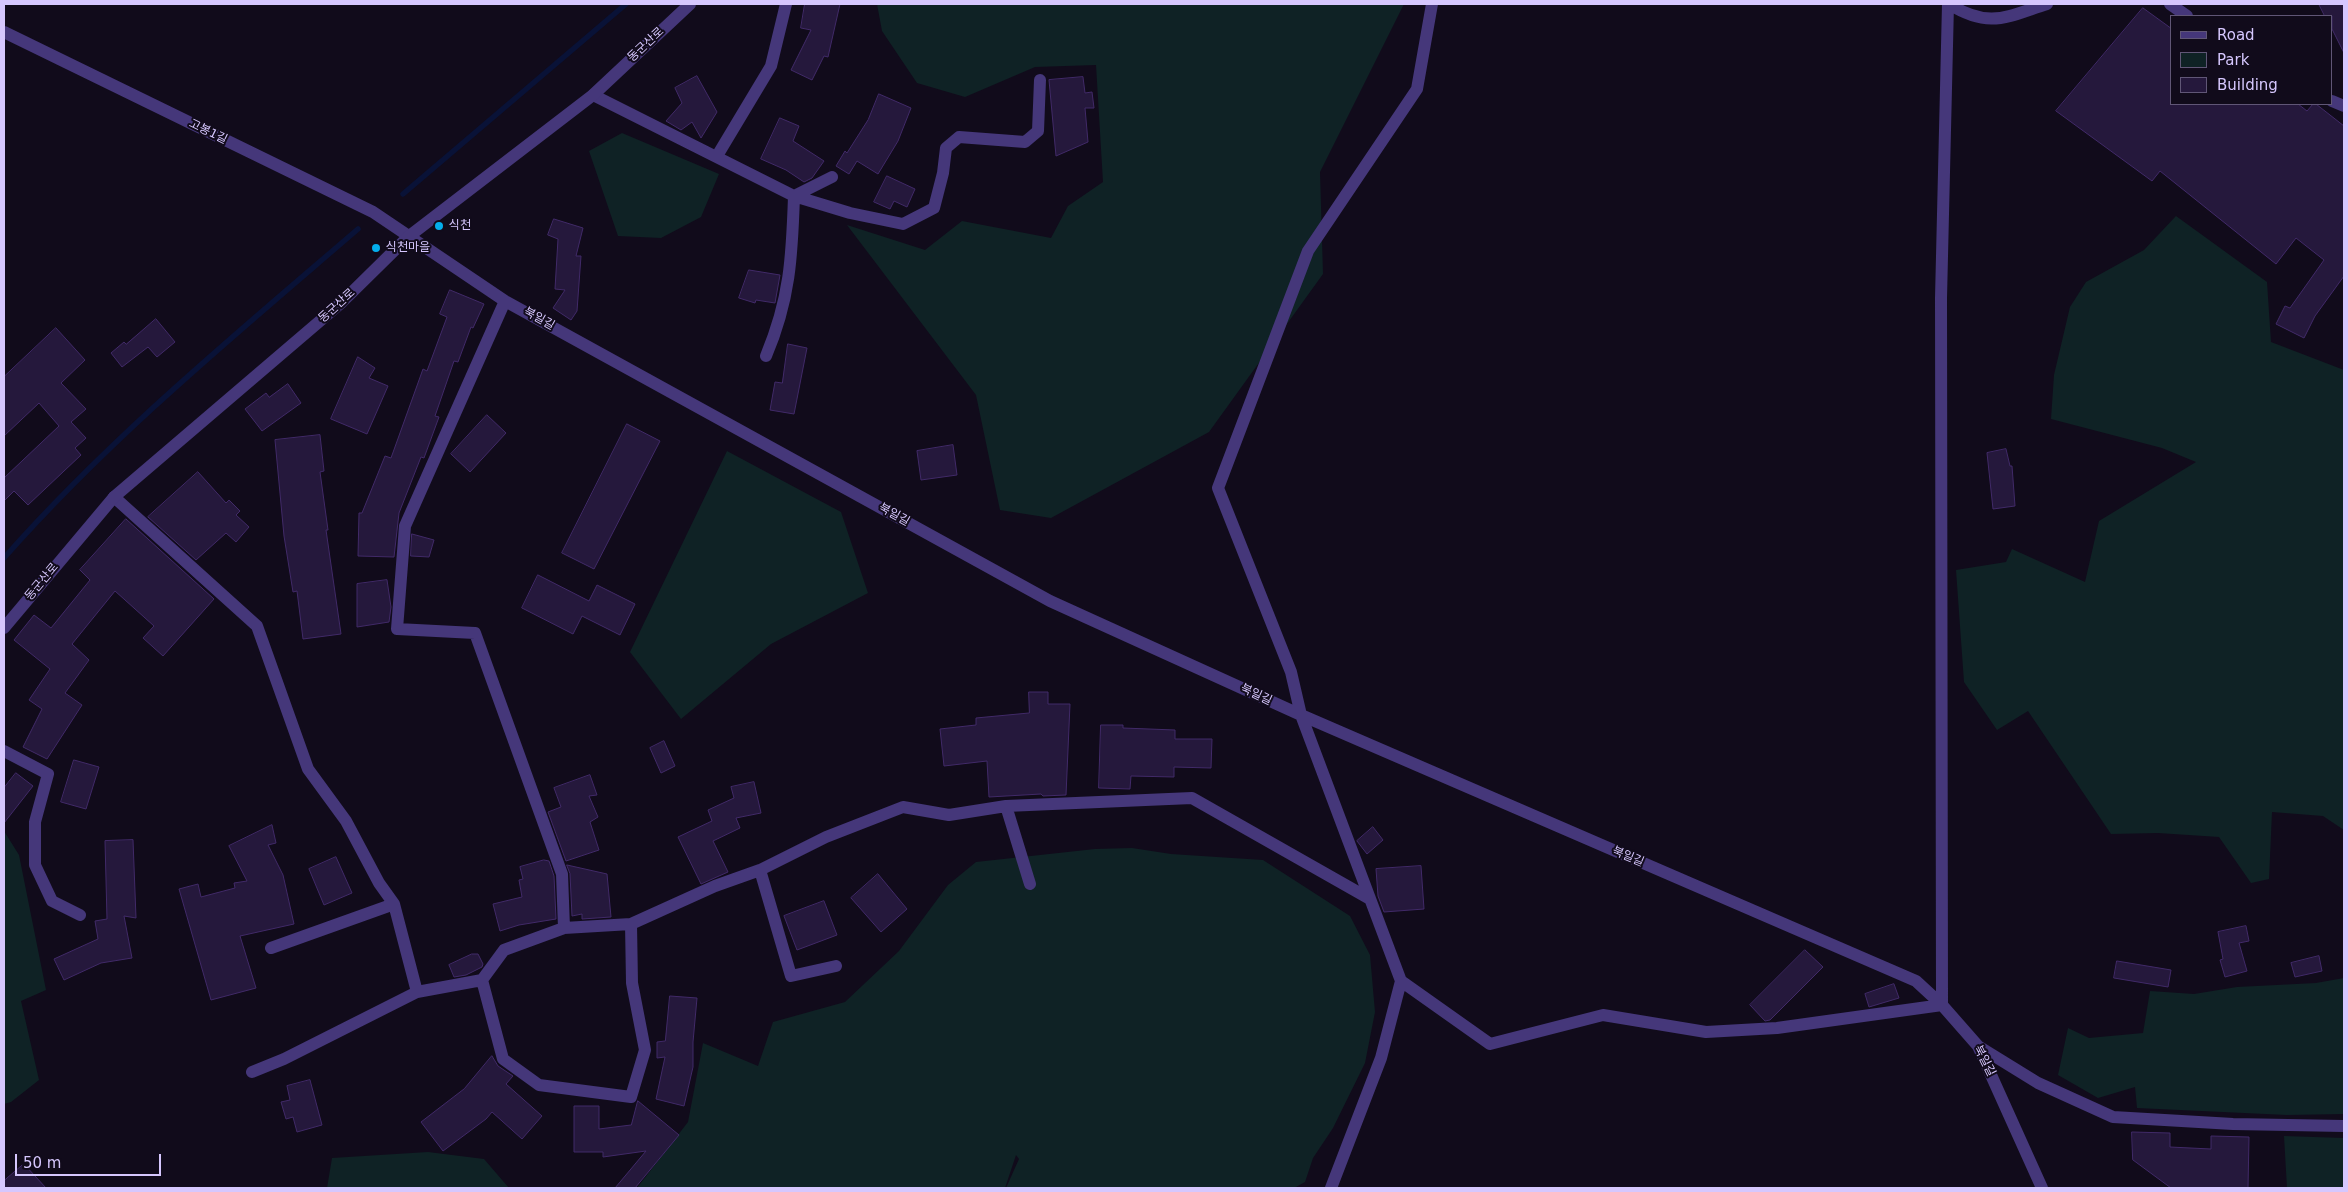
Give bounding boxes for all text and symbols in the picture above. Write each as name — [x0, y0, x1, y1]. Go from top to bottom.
legend — [2170, 15, 2333, 105]
street label: 동군산로 — [625, 25, 667, 65]
text: Road — [2217, 26, 2255, 44]
text: Park — [2217, 51, 2249, 69]
text: Building — [2217, 76, 2278, 94]
street label: 고봉1길 — [187, 117, 229, 147]
place label: 식천 — [449, 219, 471, 233]
marker: 식천 — [433, 220, 445, 232]
place label: 식천마을 — [386, 241, 430, 255]
marker: 식천마을 — [370, 242, 382, 254]
street label: 동군산로 — [316, 286, 358, 326]
street label: 북일길 — [521, 305, 557, 333]
street label: 북일길 — [876, 501, 912, 529]
street label: 동군산로 — [22, 560, 62, 604]
street label: 북일길 — [1238, 681, 1274, 709]
street label: 북일길 — [1610, 844, 1646, 870]
street label: 북일길 — [1970, 1043, 1998, 1079]
scale bar — [18, 1144, 164, 1176]
text: 50 m — [23, 1154, 61, 1172]

